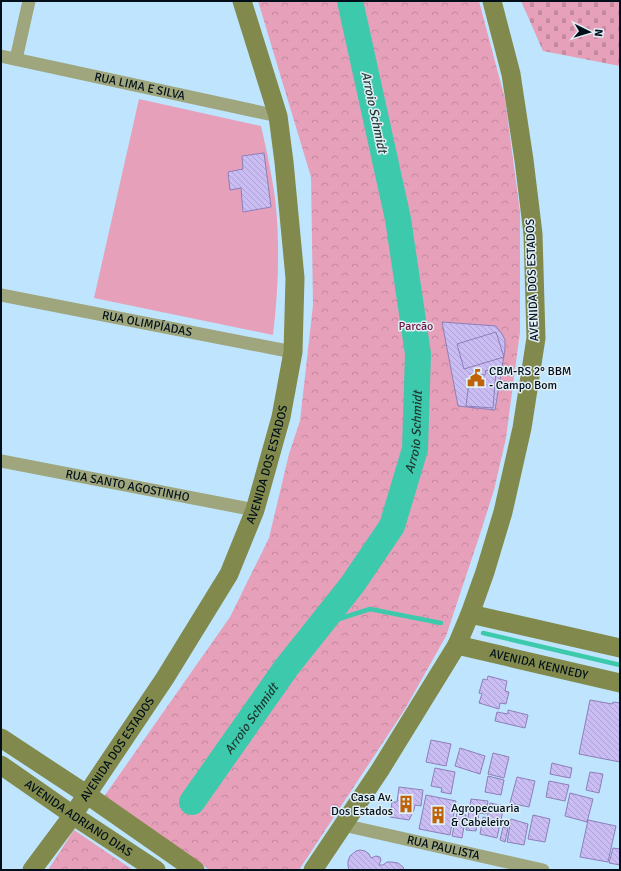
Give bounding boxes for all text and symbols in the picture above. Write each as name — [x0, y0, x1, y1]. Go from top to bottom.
north arrow — [569, 12, 609, 52]
text: N — [592, 28, 605, 37]
street label: RUA LIMA E SILVA — [93, 69, 187, 104]
water label: Arroio Schmidt — [358, 70, 391, 156]
street label: AVENIDA DOS ESTADOS — [523, 218, 542, 342]
street label: RUA OLIMPÍADAS — [101, 308, 194, 340]
park label: Parcão — [399, 319, 433, 334]
place label: CBM-RS 2° BBM - Campo Bom — [489, 364, 572, 393]
public building icon: CBM-RS 2° BBM - Campo Bom — [466, 368, 486, 388]
water label: Arroio Schmidt — [401, 389, 426, 475]
street label: AVENIDA DOS ESTADOS — [243, 404, 291, 526]
street label: RUA SANTO AGOSTINHO — [64, 467, 191, 505]
street label: AVENIDA KENNEDY — [488, 646, 589, 683]
water label: Arroio Schmidt — [221, 679, 283, 758]
street label: AVENIDA DOS ESTADOS — [77, 694, 158, 805]
street label: AVENIDA ADRIANO DIAS — [21, 777, 135, 861]
place label: Casa Av. Dos Estados — [331, 790, 393, 819]
building icon: Casa Av. Dos Estados — [396, 794, 416, 814]
place label: Agropecuaria & Cabeleiro — [451, 801, 520, 830]
building icon: Agropecuaria & Cabeleiro — [428, 805, 448, 825]
street label: RUA PAULISTA — [405, 833, 482, 864]

